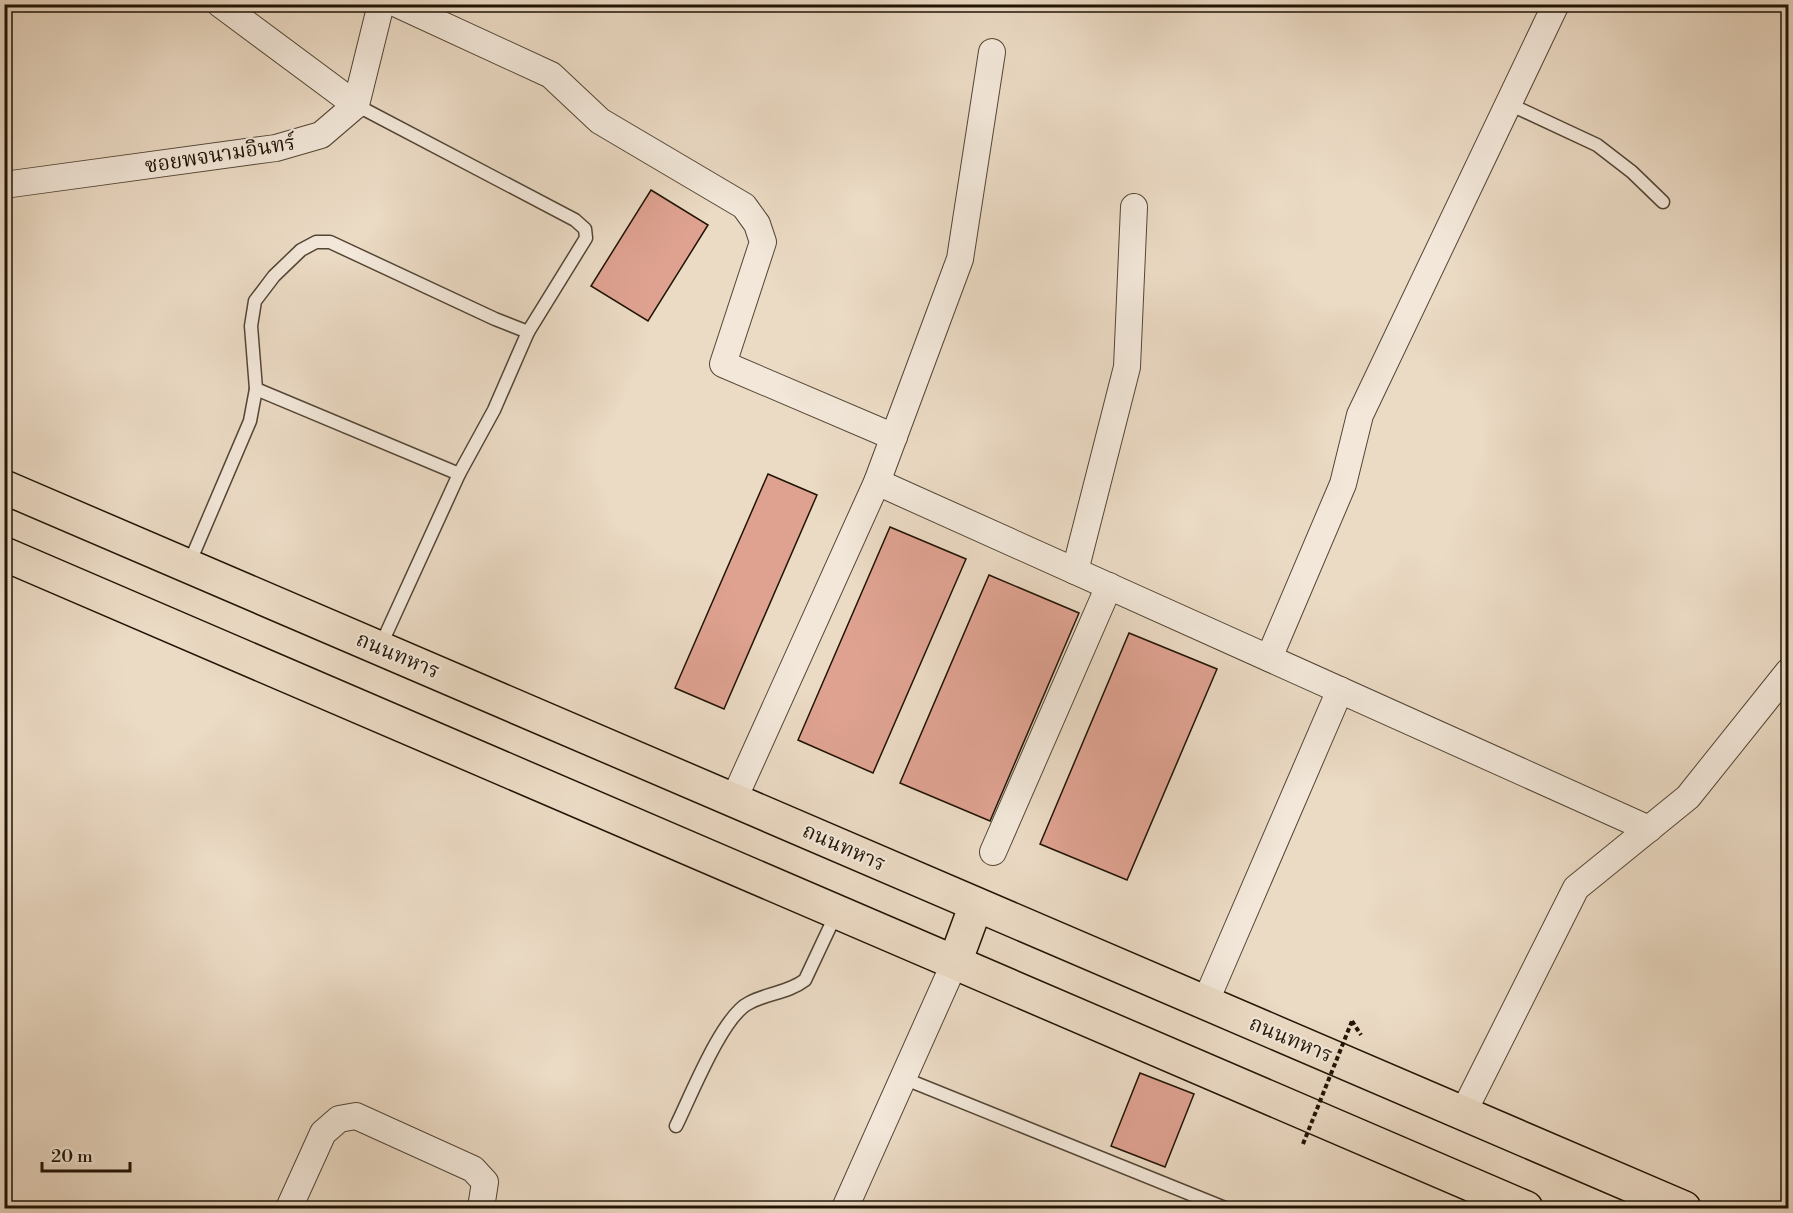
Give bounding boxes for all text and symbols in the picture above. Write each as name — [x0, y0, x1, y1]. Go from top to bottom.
street label: ซอยพจนามอินทร์ — [143, 129, 298, 180]
street label: ถนนทหาร — [352, 627, 443, 685]
street label: ถนนทหาร — [798, 818, 889, 878]
street label: ถนนทหาร — [1245, 1011, 1336, 1069]
scale bar — [42, 1135, 130, 1173]
text: 20 m — [51, 1145, 93, 1168]

